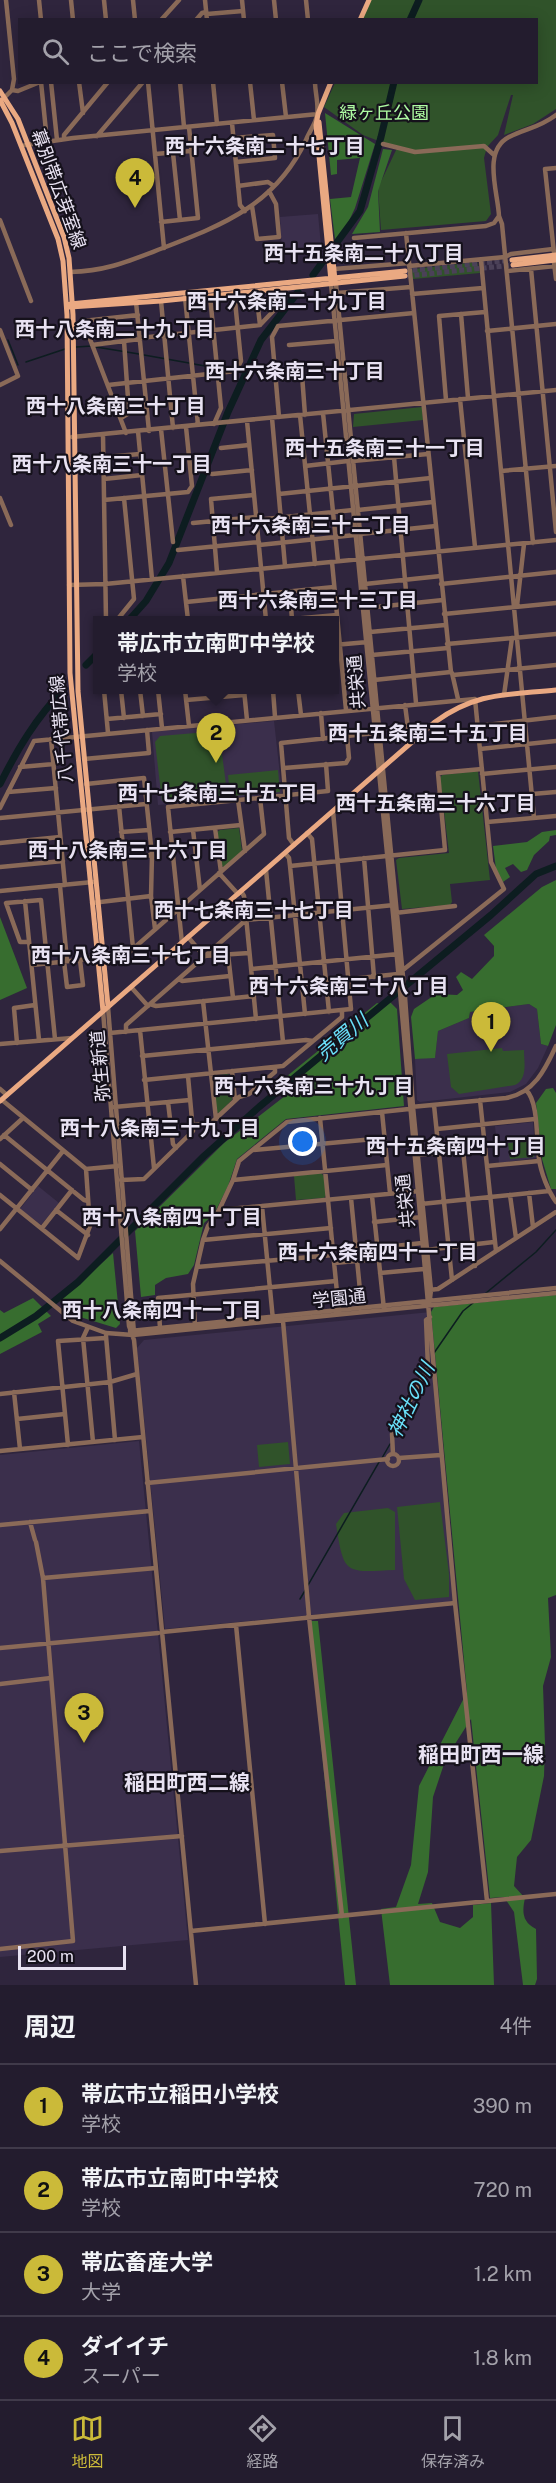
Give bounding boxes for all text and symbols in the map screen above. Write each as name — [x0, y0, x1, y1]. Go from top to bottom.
search box — [18, 18, 538, 84]
icon: search — [39, 35, 72, 68]
text: ここで検索 — [87, 40, 197, 66]
park label: 緑ヶ丘公園 — [339, 102, 429, 123]
street label: 幕別帯広芽室線 — [28, 126, 90, 252]
district label: 西十六条南二十七丁目 — [165, 134, 365, 158]
pin: 4 — [116, 158, 154, 208]
district label: 西十五条南二十八丁目 — [264, 241, 464, 265]
district label: 西十六条南二十九丁目 — [187, 289, 387, 313]
district label: 西十八条南二十九丁目 — [15, 317, 215, 341]
district label: 西十六条南三十丁目 — [205, 359, 385, 383]
district label: 西十八条南三十丁目 — [26, 394, 206, 418]
district label: 西十五条南三十一丁目 — [285, 436, 485, 460]
district label: 西十八条南三十一丁目 — [12, 452, 212, 476]
district label: 西十六条南三十二丁目 — [211, 513, 411, 537]
district label: 西十六条南三十三丁目 — [218, 588, 418, 612]
popup — [93, 616, 339, 694]
text: 帯広市立南町中学校 — [117, 630, 315, 656]
street label: 共栄通 — [343, 654, 369, 710]
text: 学校 — [117, 661, 157, 685]
street label: 八千代帯広線 — [46, 674, 76, 784]
pin: 2 — [196, 714, 236, 763]
district label: 西十五条南三十五丁目 — [328, 721, 528, 745]
district label: 西十七条南三十五丁目 — [118, 781, 318, 805]
district label: 西十五条南三十六丁目 — [336, 791, 536, 815]
district label: 西十八条南三十六丁目 — [28, 838, 228, 862]
district label: 西十七条南三十七丁目 — [154, 898, 354, 922]
district label: 西十八条南三十七丁目 — [31, 943, 231, 967]
district label: 西十六条南三十八丁目 — [249, 974, 449, 998]
pin: 1 — [472, 1002, 510, 1052]
water label: 売買川 — [311, 1007, 374, 1065]
street label: 弥生新道 — [86, 1029, 114, 1103]
district label: 西十六条南三十九丁目 — [214, 1074, 414, 1098]
district label: 西十八条南三十九丁目 — [60, 1116, 260, 1140]
your location — [288, 1127, 317, 1156]
district label: 西十五条南四十丁目 — [366, 1134, 546, 1158]
street label: 共栄通 — [392, 1173, 418, 1229]
district label: 西十八条南四十丁目 — [82, 1205, 262, 1229]
district label: 西十六条南四十一丁目 — [278, 1240, 478, 1264]
street label: 学園通 — [311, 1285, 367, 1311]
district label: 西十八条南四十一丁目 — [62, 1298, 262, 1322]
water label: 神社の川 — [383, 1357, 440, 1441]
pin: 3 — [64, 1694, 104, 1743]
district label: 稲田町西一線 — [418, 1742, 544, 1767]
district label: 稲田町西二線 — [124, 1770, 250, 1795]
scale bar — [18, 1943, 126, 1970]
text: 200 m — [27, 1947, 74, 1966]
text: 周辺 — [24, 2011, 76, 2042]
text: 4件 — [499, 2014, 532, 2038]
text: 帯広市立稲田小学校 — [81, 2081, 279, 2107]
text: 1 — [39, 2094, 48, 2118]
text: 390 m — [473, 2094, 532, 2118]
text: 学校 — [81, 2112, 121, 2136]
text: 帯広市立南町中学校 — [81, 2165, 279, 2191]
text: 2 — [37, 2178, 50, 2202]
text: 720 m — [474, 2178, 532, 2202]
text: 学校 — [81, 2196, 121, 2220]
text: 帯広畜産大学 — [81, 2249, 213, 2275]
text: 3 — [37, 2262, 50, 2286]
text: 1.2 km — [474, 2262, 532, 2286]
text: 大学 — [81, 2280, 121, 2304]
text: ダイイチ — [81, 2333, 169, 2359]
text: 4 — [37, 2346, 50, 2370]
text: 1.8 km — [473, 2346, 532, 2370]
text: スーパー — [81, 2364, 161, 2388]
tab: 地図 — [71, 2412, 104, 2472]
tab: 経路 — [246, 2412, 279, 2472]
tab: 保存済み — [421, 2412, 485, 2472]

